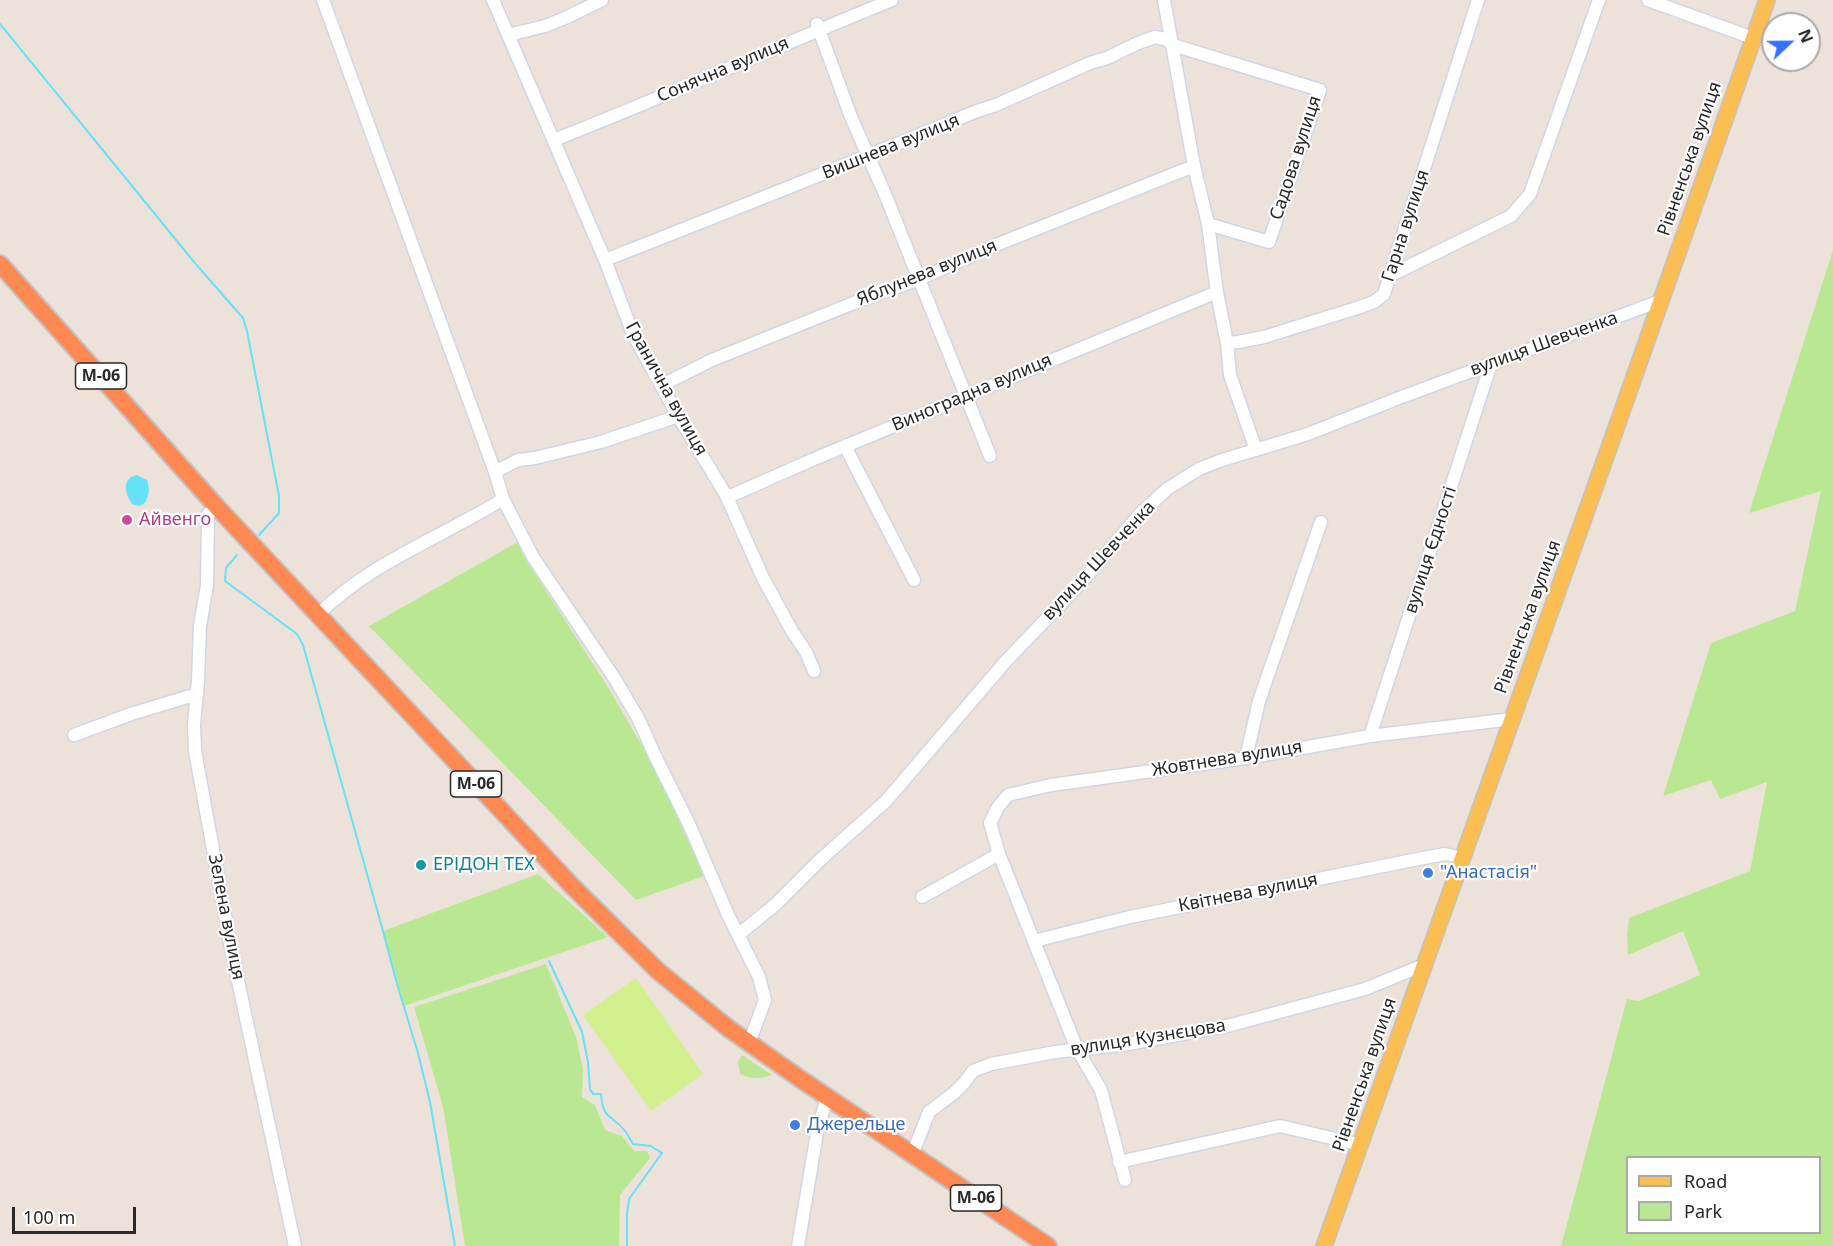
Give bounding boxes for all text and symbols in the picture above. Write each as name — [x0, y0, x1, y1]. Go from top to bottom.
north arrow — [1761, 12, 1821, 72]
text: N — [1793, 26, 1818, 46]
street label: Сонячна вулиця — [654, 32, 792, 108]
street label: Рівненська вулиця — [1653, 79, 1727, 239]
street label: Садова вулиця — [1266, 93, 1326, 223]
street label: Вишнева вулиця — [819, 110, 963, 184]
street label: Гарна вулиця — [1378, 167, 1434, 285]
street label: Яблунева вулиця — [854, 235, 1000, 311]
street label: вулиця Шевченка — [1467, 307, 1621, 381]
street label: Гранична вулиця — [620, 318, 712, 460]
street label: Виноградна вулиця — [889, 350, 1055, 436]
road number: М-06 — [76, 363, 126, 389]
street label: вулиця Єдності — [1400, 484, 1462, 616]
street label: вулиця Шевченка — [1038, 497, 1160, 625]
place label: Айвенго — [139, 509, 211, 531]
marker: Айвенго — [120, 513, 134, 527]
street label: Рівненська вулиця — [1490, 537, 1566, 697]
street label: Жовтнева вулиця — [1150, 736, 1304, 782]
road number: М-06 — [450, 771, 502, 797]
street label: Зелена вулиця — [203, 852, 249, 982]
place label: ЕРІДОН ТЕХ — [433, 854, 534, 876]
marker: ЕРІДОН ТЕХ — [414, 858, 428, 872]
place label: "Анастасія" — [1440, 862, 1537, 884]
marker: "Анастасія" — [1421, 866, 1435, 880]
street label: Квітнева вулиця — [1176, 869, 1320, 917]
street label: Рівненська вулиця — [1328, 995, 1402, 1155]
street label: вулиця Кузнєцова — [1069, 1015, 1227, 1061]
place label: Джерельце — [807, 1114, 906, 1136]
marker: Джерельце — [788, 1118, 802, 1132]
legend — [1626, 1156, 1821, 1234]
text: Road — [1684, 1169, 1727, 1193]
road number: М-06 — [950, 1185, 1002, 1211]
scale bar — [15, 1195, 140, 1233]
text: Park — [1684, 1199, 1722, 1223]
text: 100 m — [23, 1205, 75, 1229]

